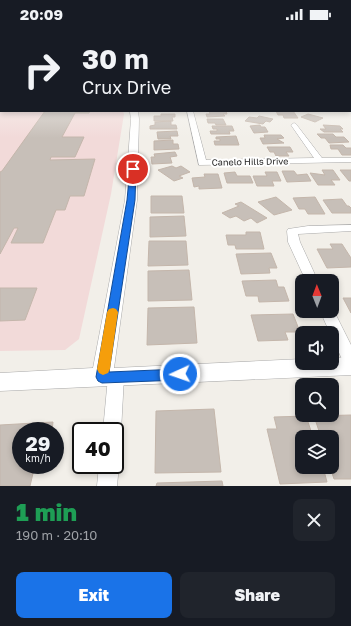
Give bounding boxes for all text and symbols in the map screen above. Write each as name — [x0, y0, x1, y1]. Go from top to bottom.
text: 20:09 — [20, 5, 63, 23]
text: 30 m — [82, 42, 149, 75]
icon: right — [16, 44, 68, 96]
text: Crux Drive — [82, 76, 171, 98]
pin — [116, 152, 150, 186]
street label: Canelo Hills Drive — [212, 155, 288, 168]
icon: arrive — [122, 158, 144, 180]
north arrow — [295, 274, 339, 318]
map controls — [295, 274, 339, 474]
button: sound — [295, 326, 339, 370]
position arrow — [159, 353, 201, 395]
button: search — [295, 378, 339, 422]
speed limit sign: 40 — [72, 422, 124, 474]
button: layers — [295, 430, 339, 474]
text: 29 — [26, 431, 50, 455]
text: km/h — [25, 452, 51, 464]
text: 1 min — [16, 497, 77, 526]
button: close — [293, 499, 335, 541]
text: 190 m · 20:10 — [16, 527, 97, 543]
button: Exit — [16, 572, 172, 618]
button: Share — [180, 572, 335, 618]

